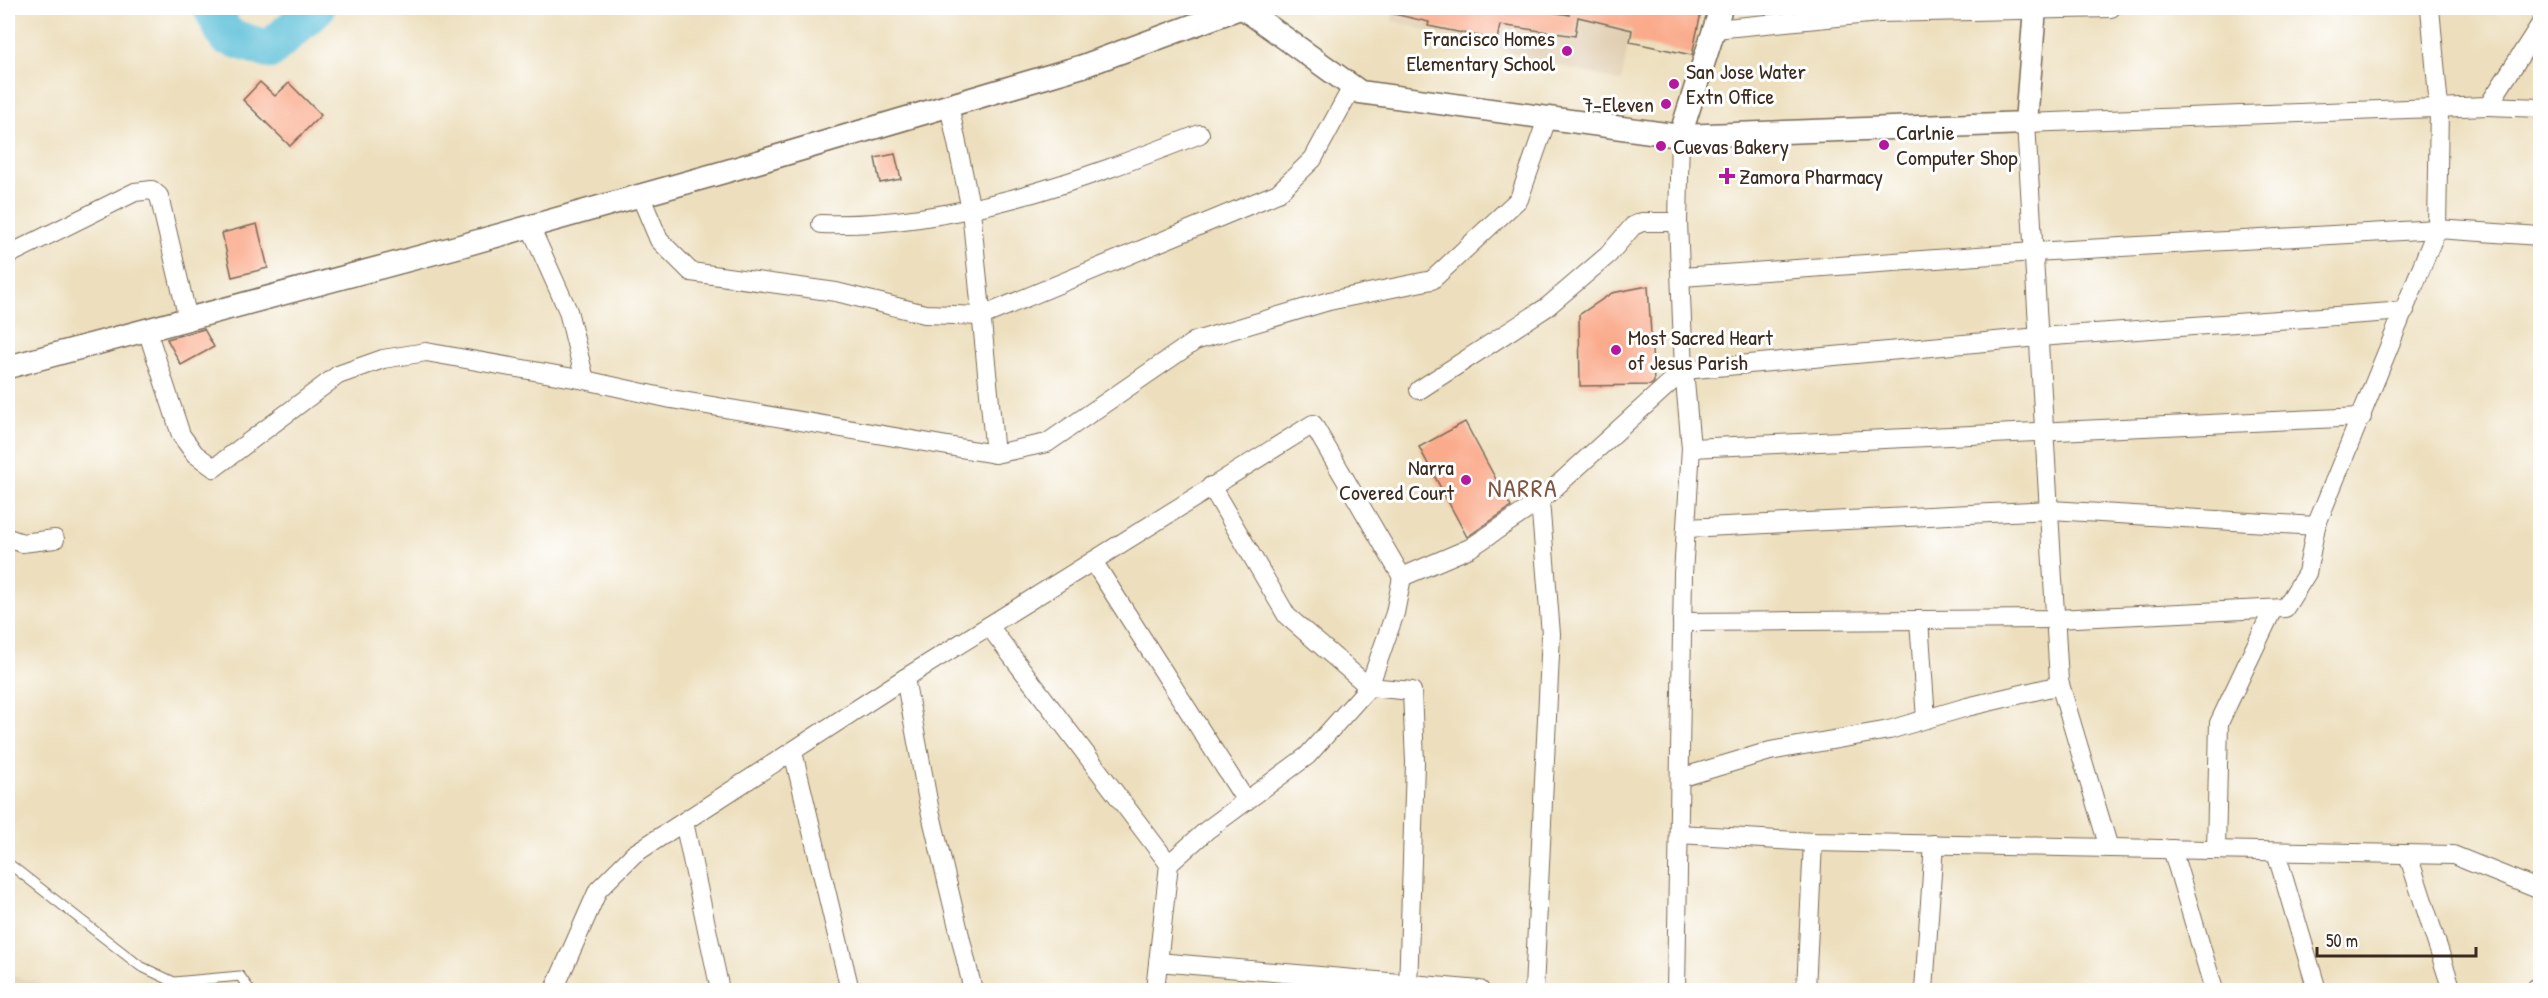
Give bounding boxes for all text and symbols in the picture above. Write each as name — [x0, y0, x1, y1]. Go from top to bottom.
place label: Francisco Homes Elementary School — [1407, 23, 1555, 78]
marker: Francisco Homes Elementary School — [1560, 44, 1574, 58]
place label: San Jose Water Extn Office — [1686, 56, 1807, 111]
marker: San Jose Water Extn Office — [1667, 77, 1681, 91]
place label: 7-Eleven — [1582, 89, 1654, 119]
marker: 7-Eleven — [1659, 97, 1673, 111]
place label: Carlnie Computer Shop — [1896, 117, 2018, 172]
place label: Cuevas Bakery — [1673, 131, 1789, 161]
marker: Carlnie Computer Shop — [1877, 138, 1891, 152]
marker: Cuevas Bakery — [1654, 139, 1668, 153]
place label: Zamora Pharmacy — [1739, 161, 1883, 191]
marker: Zamora Pharmacy — [1720, 169, 1734, 183]
place label: Most Sacred Heart of Jesus Parish — [1628, 322, 1773, 377]
marker: Most Sacred Heart of Jesus Parish — [1609, 343, 1623, 357]
place label: Narra Covered Court — [1339, 452, 1454, 507]
district label: NARRA — [1488, 470, 1558, 505]
marker: Narra Covered Court — [1459, 473, 1473, 487]
scale bar — [2317, 920, 2476, 958]
text: 50 m — [2326, 928, 2358, 953]

